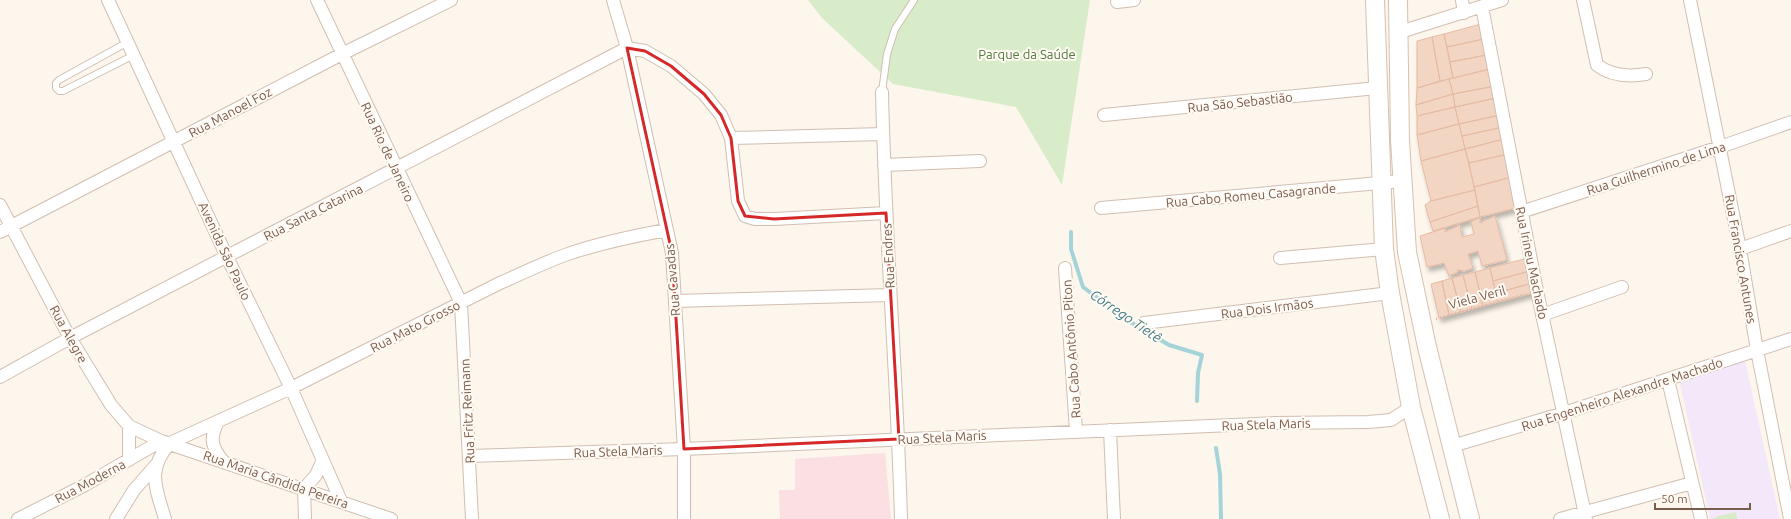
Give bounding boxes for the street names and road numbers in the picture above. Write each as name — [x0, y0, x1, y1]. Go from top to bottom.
street label: Rua Manoel Foz — [186, 84, 274, 140]
street label: Rua São Sebastião — [1187, 90, 1293, 114]
street label: Rua Rio de Janeiro — [359, 100, 417, 204]
street label: Rua Guilhermino de Lima — [1585, 139, 1727, 197]
street label: Rua Santa Catarina — [261, 181, 365, 243]
street label: Rua Cabo Romeu Casagrande — [1165, 181, 1337, 209]
street label: Rua Francisco Antunes — [1723, 193, 1759, 325]
street label: Avenida São Paulo — [196, 200, 254, 302]
street label: Rua Irineu Machado — [1513, 205, 1551, 321]
street label: Rua Endres — [879, 223, 897, 289]
street label: Rua Cavadas — [662, 243, 682, 317]
street label: Rua Cabo Antônio Piton — [1059, 279, 1083, 419]
street label: Viela Veril — [1447, 283, 1508, 311]
street label: Rua Dois Irmãos — [1220, 295, 1314, 321]
street label: Rua Mato Grosso — [368, 297, 462, 355]
street label: Rua Alegre — [47, 303, 91, 365]
street label: Rua Engenheiro Alexandre Machado — [1520, 355, 1724, 433]
street label: Rua Fritz Reimann — [457, 358, 477, 464]
street label: Rua Stela Maris — [1221, 415, 1311, 433]
street label: Rua Stela Maris — [897, 428, 987, 446]
street label: Rua Stela Maris — [573, 442, 663, 460]
street label: Rua Maria Cândida Pereira — [202, 448, 350, 510]
street label: Rua Moderna — [52, 457, 128, 505]

